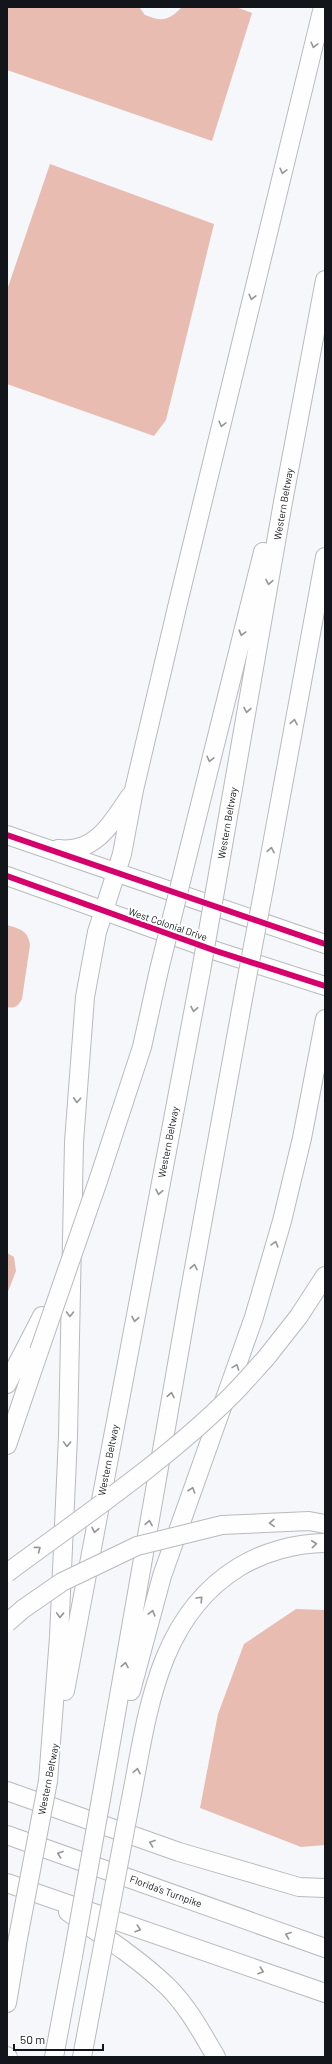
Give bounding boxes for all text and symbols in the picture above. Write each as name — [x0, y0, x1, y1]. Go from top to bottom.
one-way arrow — [310, 42, 318, 48]
one-way arrow — [279, 167, 288, 174]
one-way arrow — [249, 294, 257, 301]
one-way arrow — [218, 421, 226, 427]
street label: Western Beltway — [271, 467, 295, 541]
one-way arrow — [265, 579, 274, 585]
one-way arrow — [239, 630, 247, 636]
one-way arrow — [243, 707, 252, 714]
one-way arrow — [290, 719, 298, 725]
one-way arrow — [207, 756, 215, 762]
street label: Western Beltway — [215, 786, 239, 860]
one-way arrow — [266, 847, 275, 853]
street label: West Colonial Drive — [127, 905, 209, 943]
one-way arrow — [190, 1006, 198, 1012]
one-way arrow — [72, 1097, 81, 1103]
street label: Western Beltway — [155, 1105, 181, 1179]
one-way arrow — [155, 1189, 164, 1195]
one-way arrow — [271, 1240, 279, 1247]
one-way arrow — [189, 1263, 198, 1270]
one-way arrow — [66, 1311, 75, 1317]
one-way arrow — [131, 1316, 140, 1323]
one-way arrow — [231, 1364, 239, 1371]
one-way arrow — [167, 1391, 175, 1398]
street label: Western Beltway — [95, 1423, 121, 1497]
one-way arrow — [63, 1441, 71, 1447]
one-way arrow — [187, 1486, 195, 1493]
one-way arrow — [269, 1518, 275, 1527]
one-way arrow — [144, 1520, 153, 1526]
one-way arrow — [92, 1527, 100, 1533]
one-way arrow — [311, 1539, 317, 1548]
one-way arrow — [34, 1547, 41, 1554]
one-way arrow — [195, 1596, 203, 1604]
one-way arrow — [147, 1610, 155, 1616]
one-way arrow — [56, 1612, 64, 1618]
one-way arrow — [120, 1661, 128, 1668]
street label: Western Beltway — [35, 1742, 61, 1816]
one-way arrow — [132, 1768, 141, 1774]
one-way arrow — [149, 1839, 156, 1848]
one-way arrow — [57, 1850, 64, 1858]
street label: Florida's Turnpike — [128, 1872, 204, 1910]
one-way arrow — [134, 1924, 141, 1932]
one-way arrow — [285, 1931, 292, 1940]
one-way arrow — [257, 1966, 264, 1975]
scale bar — [14, 2026, 103, 2052]
text: 50 m — [20, 2032, 45, 2046]

